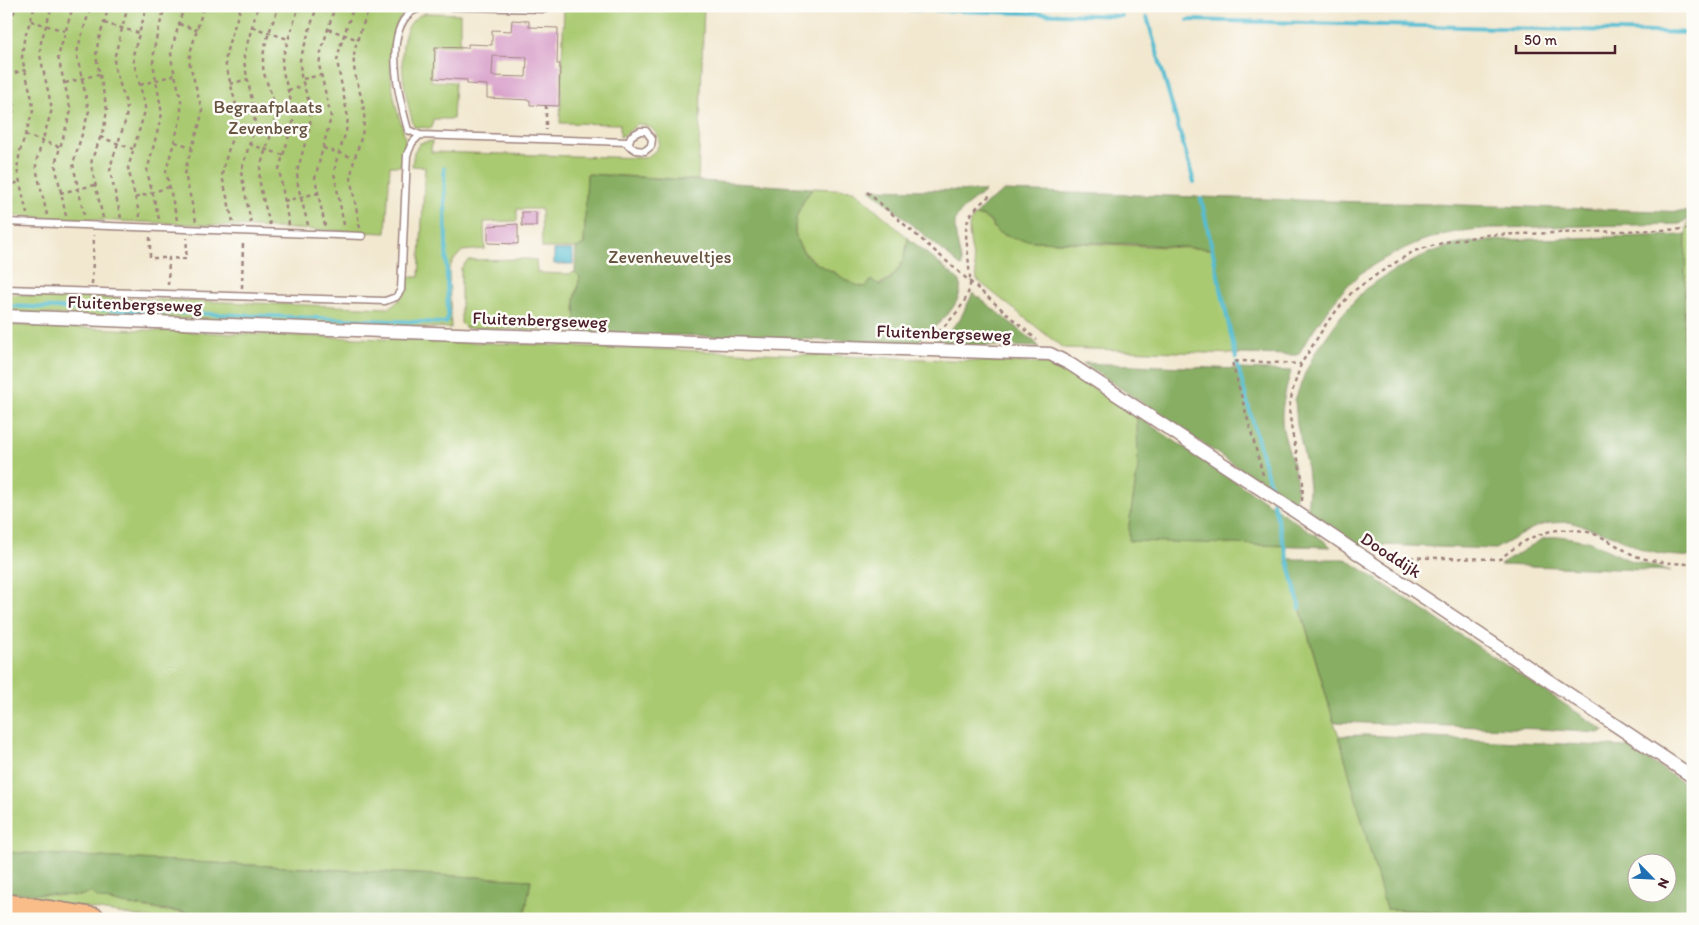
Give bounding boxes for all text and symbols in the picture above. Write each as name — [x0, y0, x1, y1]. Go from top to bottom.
scale bar — [1516, 22, 1615, 54]
text: 50 m — [1524, 31, 1557, 49]
park label: Begraafplaats Zevenberg — [214, 96, 322, 139]
park label: Zevenheuveltjes — [608, 246, 732, 268]
street label: Fluitenbergseweg — [67, 291, 204, 317]
street label: Fluitenbergseweg — [472, 307, 609, 333]
street label: Fluitenbergseweg — [876, 320, 1013, 346]
street label: Dooddijk — [1356, 527, 1426, 583]
north arrow — [1626, 852, 1676, 902]
text: N — [1654, 875, 1673, 891]

